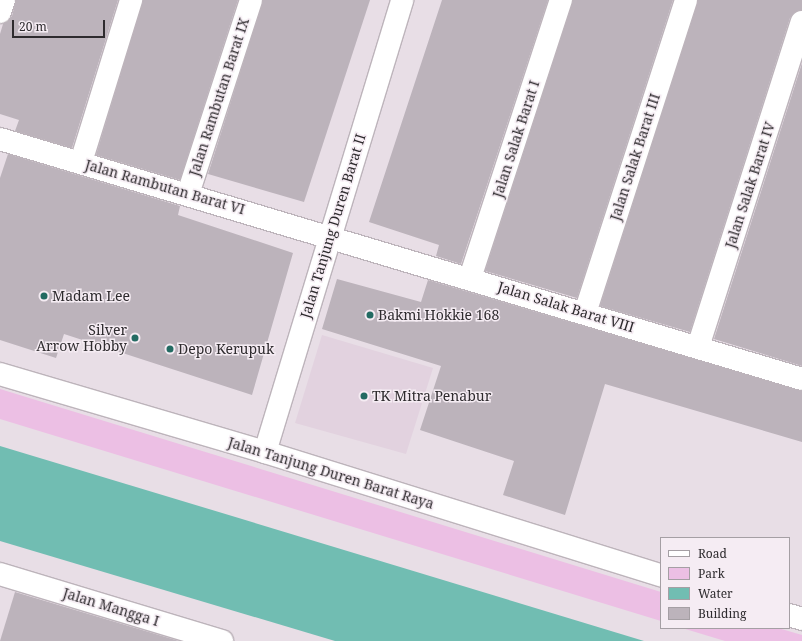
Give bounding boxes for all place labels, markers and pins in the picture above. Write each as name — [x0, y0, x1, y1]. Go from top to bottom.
place label: Madam Lee — [52, 288, 130, 304]
marker: Madam Lee — [39, 291, 49, 301]
place label: Bakmi Hokkie 168 — [378, 307, 499, 323]
marker: Bakmi Hokkie 168 — [365, 310, 375, 320]
place label: Silver Arrow Hobby — [36, 322, 127, 354]
marker: Silver Arrow Hobby — [130, 333, 140, 343]
place label: Depo Kerupuk — [178, 341, 274, 357]
marker: Depo Kerupuk — [165, 344, 175, 354]
place label: TK Mitra Penabur — [372, 388, 491, 404]
marker: TK Mitra Penabur — [359, 391, 369, 401]

